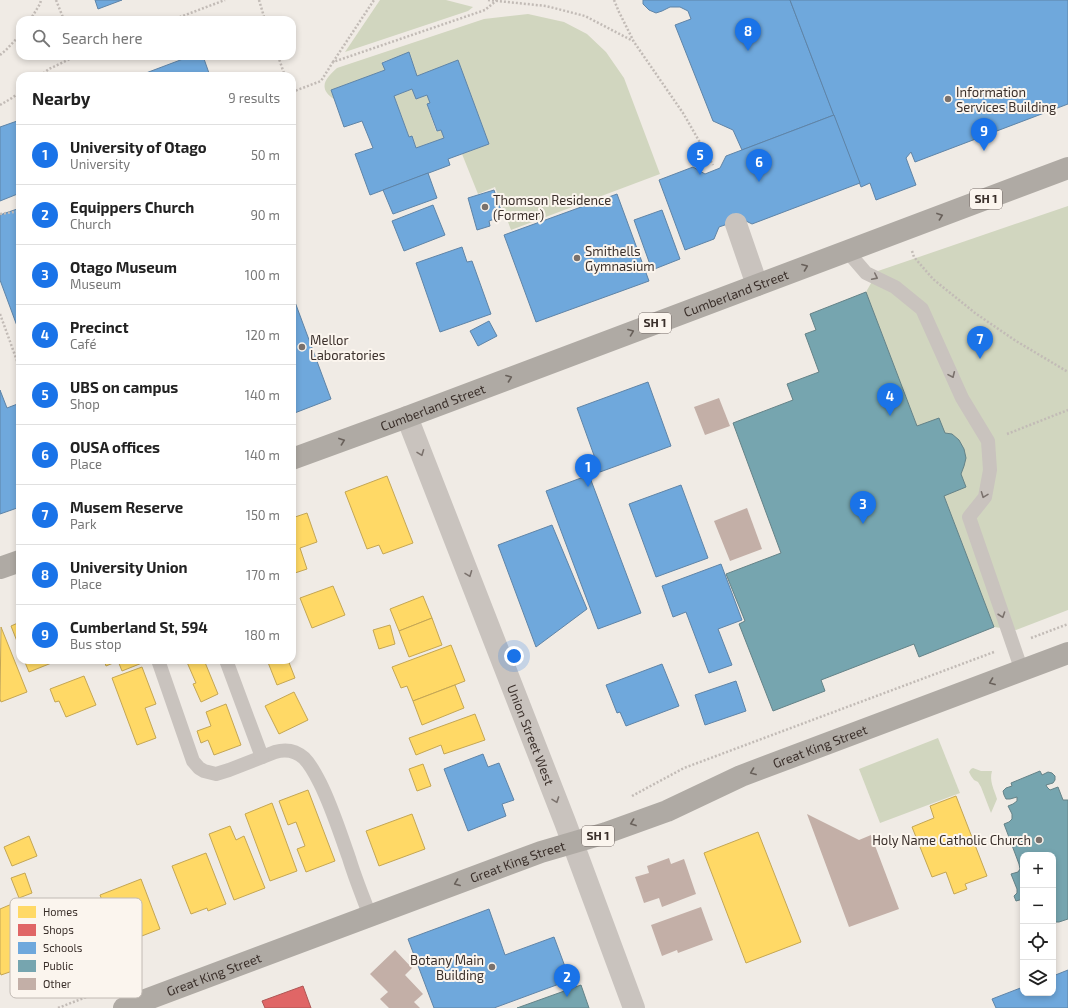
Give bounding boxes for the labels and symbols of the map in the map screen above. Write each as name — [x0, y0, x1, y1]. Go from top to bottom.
pin: 8 — [735, 18, 761, 51]
place label: Information Services Building — [956, 84, 1056, 115]
marker: Information Services Building — [943, 94, 953, 104]
pin: 9 — [971, 118, 997, 151]
pin: 5 — [687, 142, 713, 175]
pin: 6 — [746, 149, 772, 182]
road number: SH 1 — [970, 189, 1002, 209]
place label: Thomson Residence (Former) — [493, 192, 611, 223]
marker: Thomson Residence (Former) — [480, 202, 490, 212]
one-way arrow — [936, 212, 943, 220]
place label: Smithells Gymnasium — [585, 243, 655, 274]
marker: Smithells Gymnasium — [572, 253, 582, 263]
one-way arrow — [801, 263, 808, 271]
street label: Cumberland Street — [681, 266, 791, 320]
one-way arrow — [871, 272, 878, 280]
road number: SH 1 — [639, 313, 671, 333]
pin: 7 — [967, 326, 993, 359]
one-way arrow — [627, 329, 634, 337]
place label: Mellor Laboratories — [310, 332, 385, 363]
marker: Mellor Laboratories — [297, 342, 307, 352]
one-way arrow — [947, 371, 955, 379]
one-way arrow — [506, 375, 513, 383]
street label: Cumberland Street — [378, 380, 488, 434]
pin: 4 — [877, 383, 903, 416]
one-way arrow — [339, 437, 346, 445]
one-way arrow — [417, 450, 425, 457]
pin: 1 — [575, 454, 601, 487]
pin: 3 — [850, 491, 876, 524]
one-way arrow — [981, 491, 989, 498]
one-way arrow — [464, 571, 472, 578]
one-way arrow — [997, 611, 1006, 618]
your location — [504, 646, 524, 666]
one-way arrow — [989, 677, 996, 685]
street label: Union Street West — [504, 682, 558, 787]
street label: Great King Street — [770, 721, 870, 771]
one-way arrow — [749, 768, 756, 776]
one-way arrow — [552, 796, 560, 803]
one-way arrow — [630, 819, 637, 827]
road number: SH 1 — [582, 826, 614, 846]
place label: Holy Name Catholic Church — [872, 832, 1031, 848]
marker: Holy Name Catholic Church — [1034, 835, 1044, 845]
street label: Great King Street — [468, 837, 567, 886]
one-way arrow — [454, 879, 461, 887]
legend — [10, 898, 142, 998]
text: Homes — [43, 905, 78, 918]
text: Shops — [43, 923, 74, 936]
text: Schools — [43, 941, 83, 954]
street label: Great King Street — [164, 949, 264, 999]
place label: Botany Main Building — [410, 952, 484, 983]
text: Public — [43, 959, 73, 972]
marker: Botany Main Building — [487, 962, 497, 972]
pin: 2 — [554, 964, 580, 997]
text: Other — [43, 977, 72, 990]

